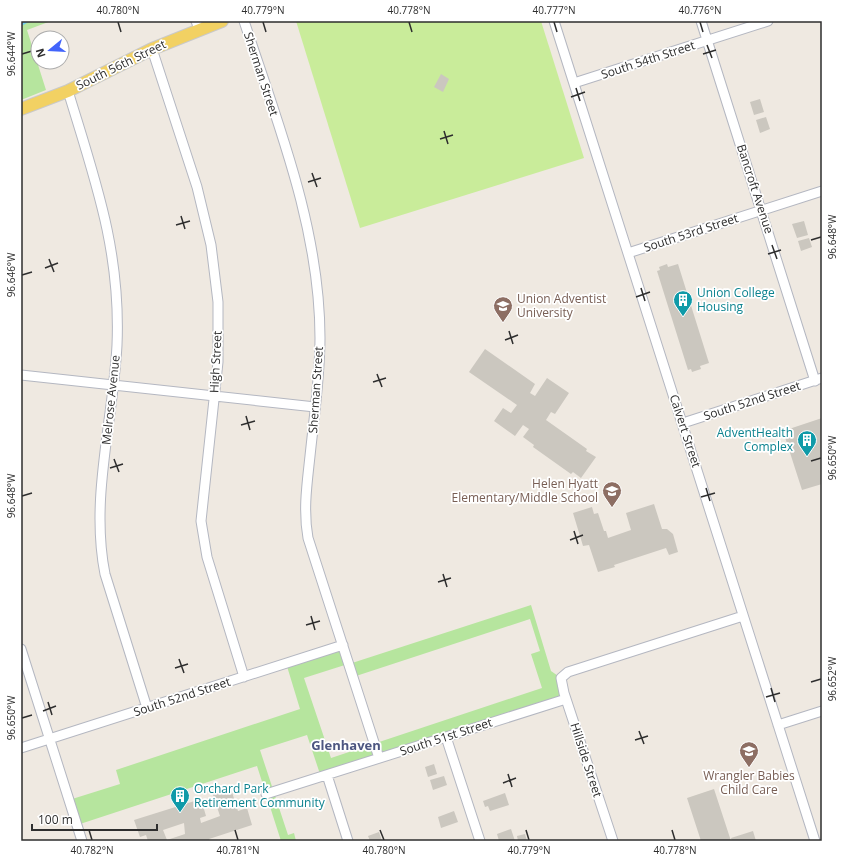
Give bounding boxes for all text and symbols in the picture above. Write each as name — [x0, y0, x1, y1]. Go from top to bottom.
text: 40.780°N — [96, 3, 140, 17]
text: 40.779°N — [241, 3, 285, 17]
text: 40.778°N — [387, 3, 431, 17]
text: 40.777°N — [532, 3, 576, 17]
text: 40.776°N — [678, 3, 722, 17]
north arrow — [30, 30, 70, 70]
street label: Sherman Street — [240, 30, 283, 118]
text: 96.644°W — [4, 31, 18, 76]
street label: South 56th Street — [73, 35, 169, 94]
street label: South 54th Street — [599, 36, 697, 83]
text: N — [31, 47, 49, 60]
street label: Bancroft Avenue — [733, 142, 778, 236]
street label: South 53rd Street — [641, 209, 740, 256]
text: 96.648°W — [825, 214, 839, 259]
text: 96.646°W — [4, 252, 18, 297]
place label: Union College Housing — [697, 284, 775, 315]
building icon: Union College Housing — [672, 289, 694, 317]
place label: Union Adventist University — [517, 290, 606, 321]
school or university icon: Union Adventist University — [492, 295, 514, 323]
street label: High Street — [205, 330, 226, 394]
street label: Sherman Street — [304, 346, 327, 434]
street label: Melrose Avenue — [97, 354, 124, 446]
street label: South 52nd Street — [701, 377, 802, 424]
street label: Calvert Street — [666, 392, 705, 470]
place label: AdventHealth Complex — [717, 424, 794, 455]
building icon: AdventHealth Complex — [796, 429, 818, 457]
text: 96.650°W — [825, 435, 839, 480]
text: 96.648°W — [4, 473, 18, 518]
place label: Helen Hyatt Elementary/Middle School — [452, 475, 598, 506]
school or university icon: Helen Hyatt Elementary/Middle School — [601, 480, 623, 508]
text: 96.652°W — [825, 656, 839, 701]
street label: South 52nd Street — [131, 673, 232, 720]
text: 96.650°W — [4, 695, 18, 740]
street label: South 51st Street — [397, 714, 494, 759]
street label: Hillside Street — [566, 720, 607, 799]
district label: Glenhaven — [311, 736, 381, 754]
school or university icon: Wrangler Babies Child Care — [738, 740, 760, 768]
place label: Wrangler Babies Child Care — [703, 767, 795, 798]
place label: Orchard Park Retirement Community — [194, 780, 326, 811]
building icon: Orchard Park Retirement Community — [169, 785, 191, 813]
scale bar — [32, 806, 157, 832]
text: 100 m — [38, 811, 73, 828]
text: 40.782°N — [70, 843, 114, 857]
text: 40.781°N — [216, 843, 260, 857]
text: 40.780°N — [362, 843, 406, 857]
text: 40.779°N — [507, 843, 551, 857]
text: 40.778°N — [653, 843, 697, 857]

